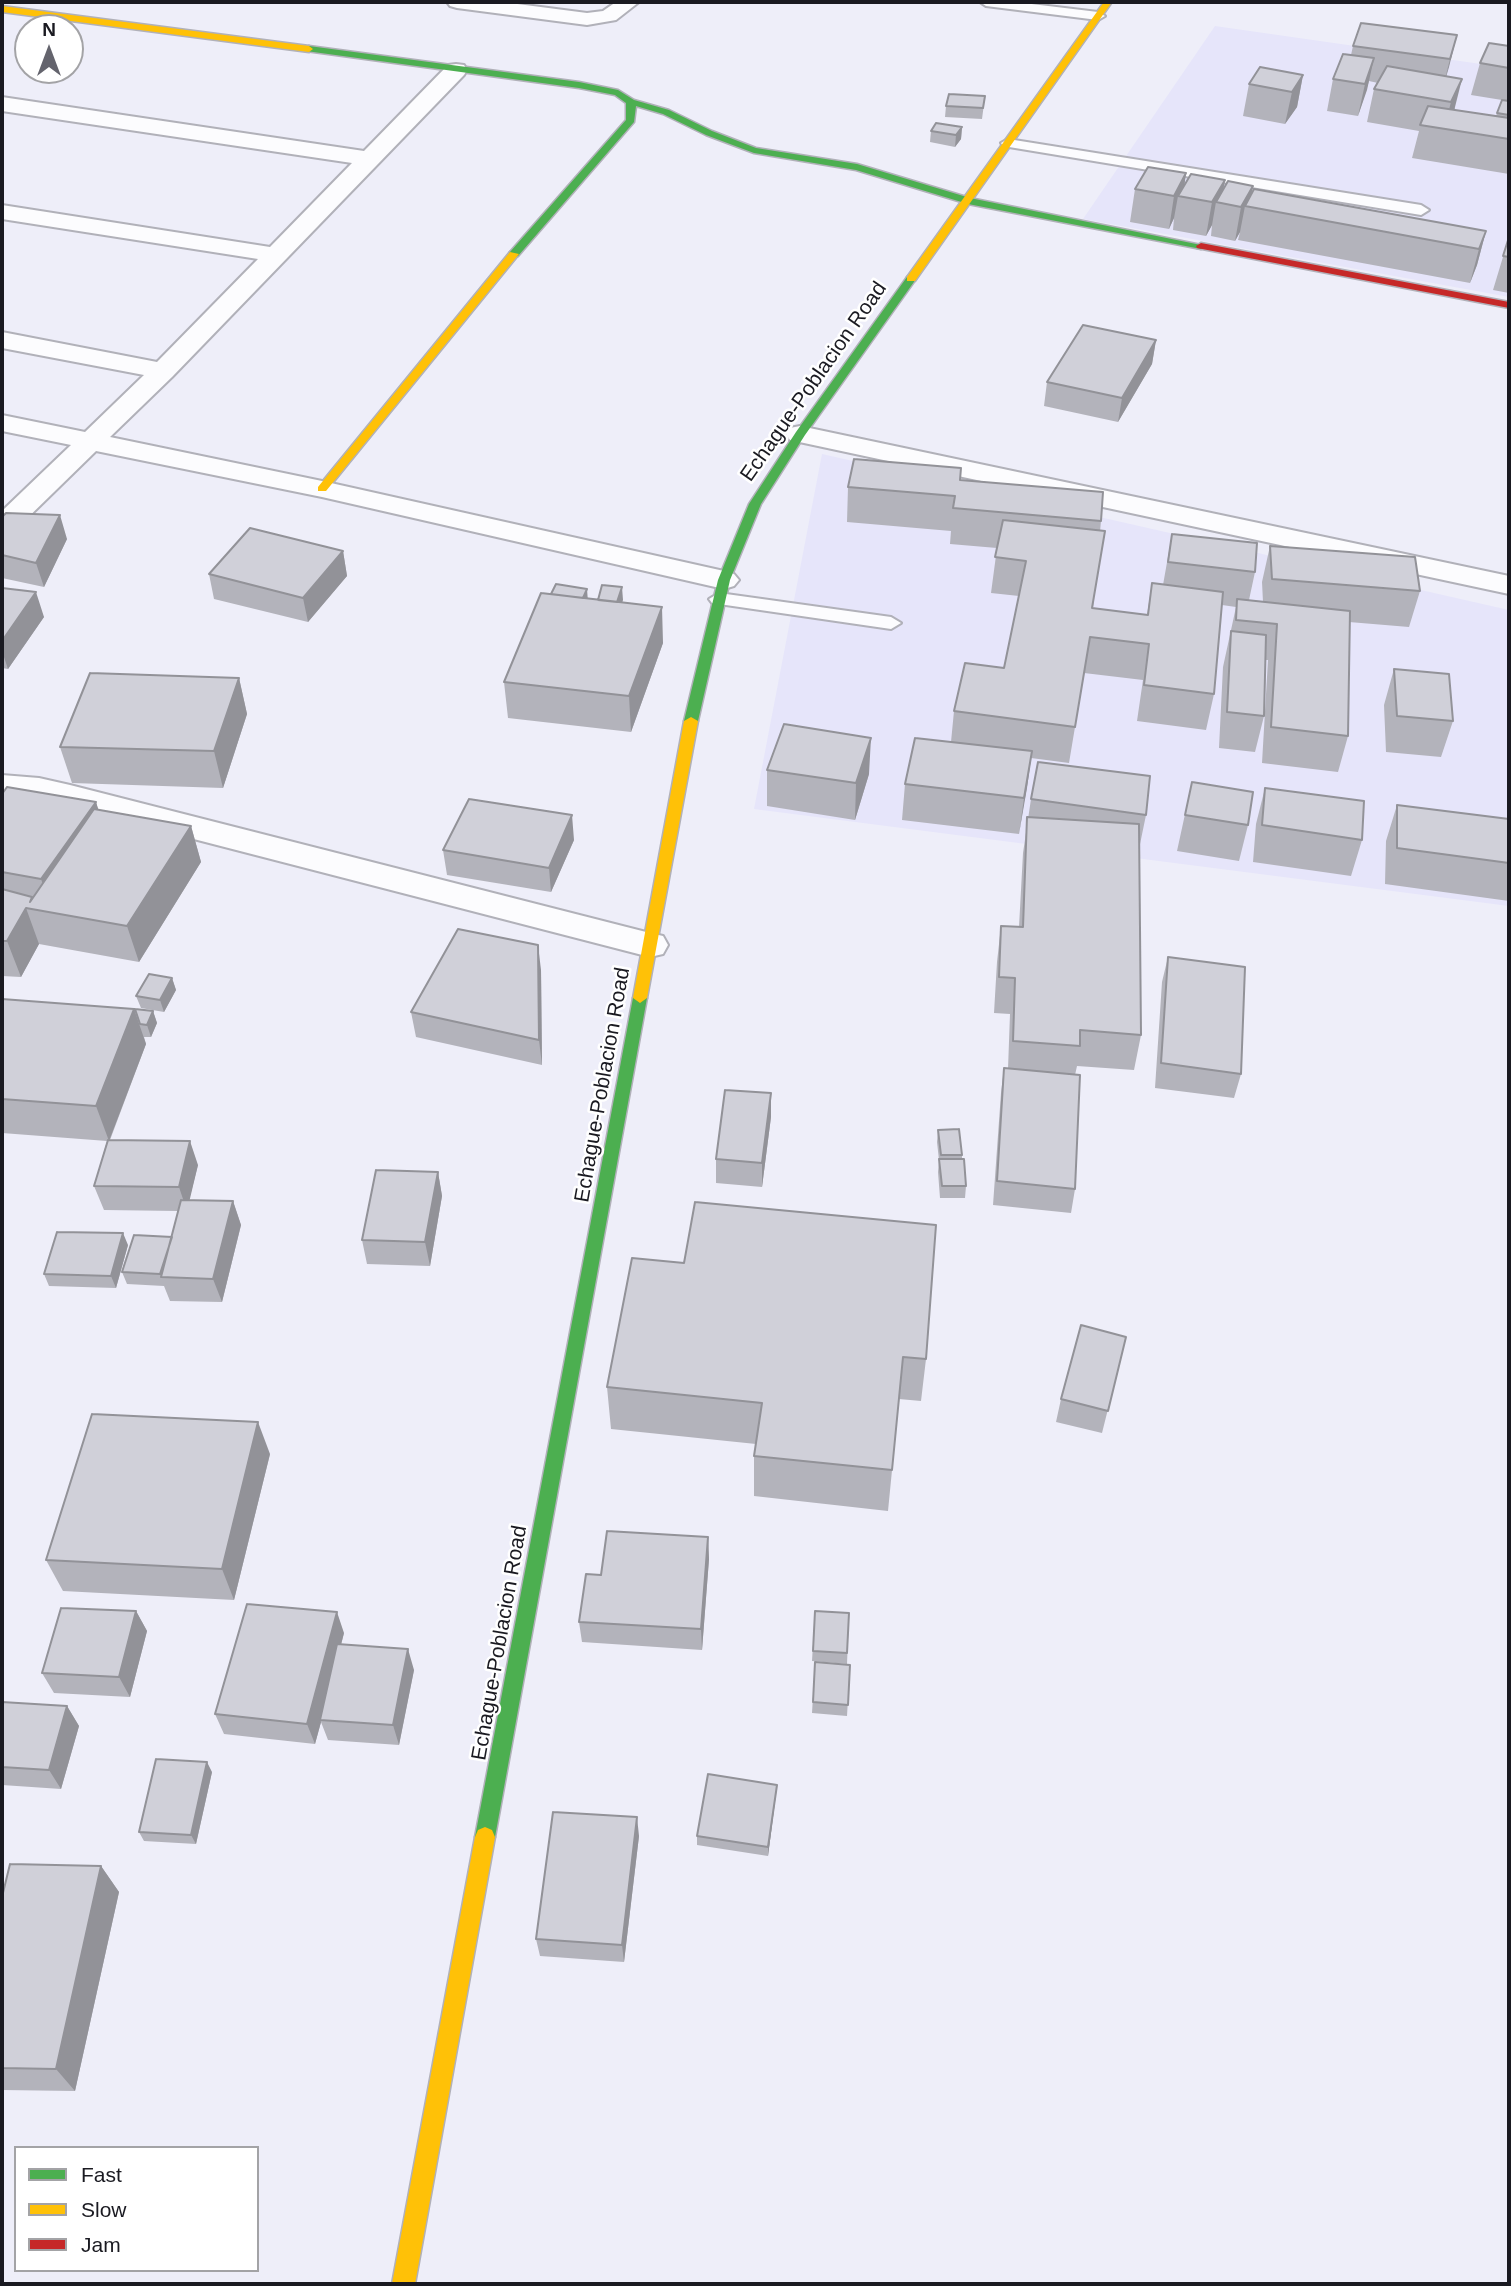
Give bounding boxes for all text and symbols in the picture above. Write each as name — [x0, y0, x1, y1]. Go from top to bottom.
north arrow — [14, 14, 84, 84]
text: N — [42, 19, 56, 40]
street label: Echague-Poblacion Road — [735, 277, 893, 487]
street label: Echague-Poblacion Road — [570, 966, 636, 1204]
street label: Echague-Poblacion Road — [467, 1524, 533, 1762]
legend — [14, 2146, 259, 2272]
text: Fast — [81, 2163, 122, 2186]
text: Slow — [81, 2198, 127, 2221]
text: Jam — [81, 2233, 121, 2256]

